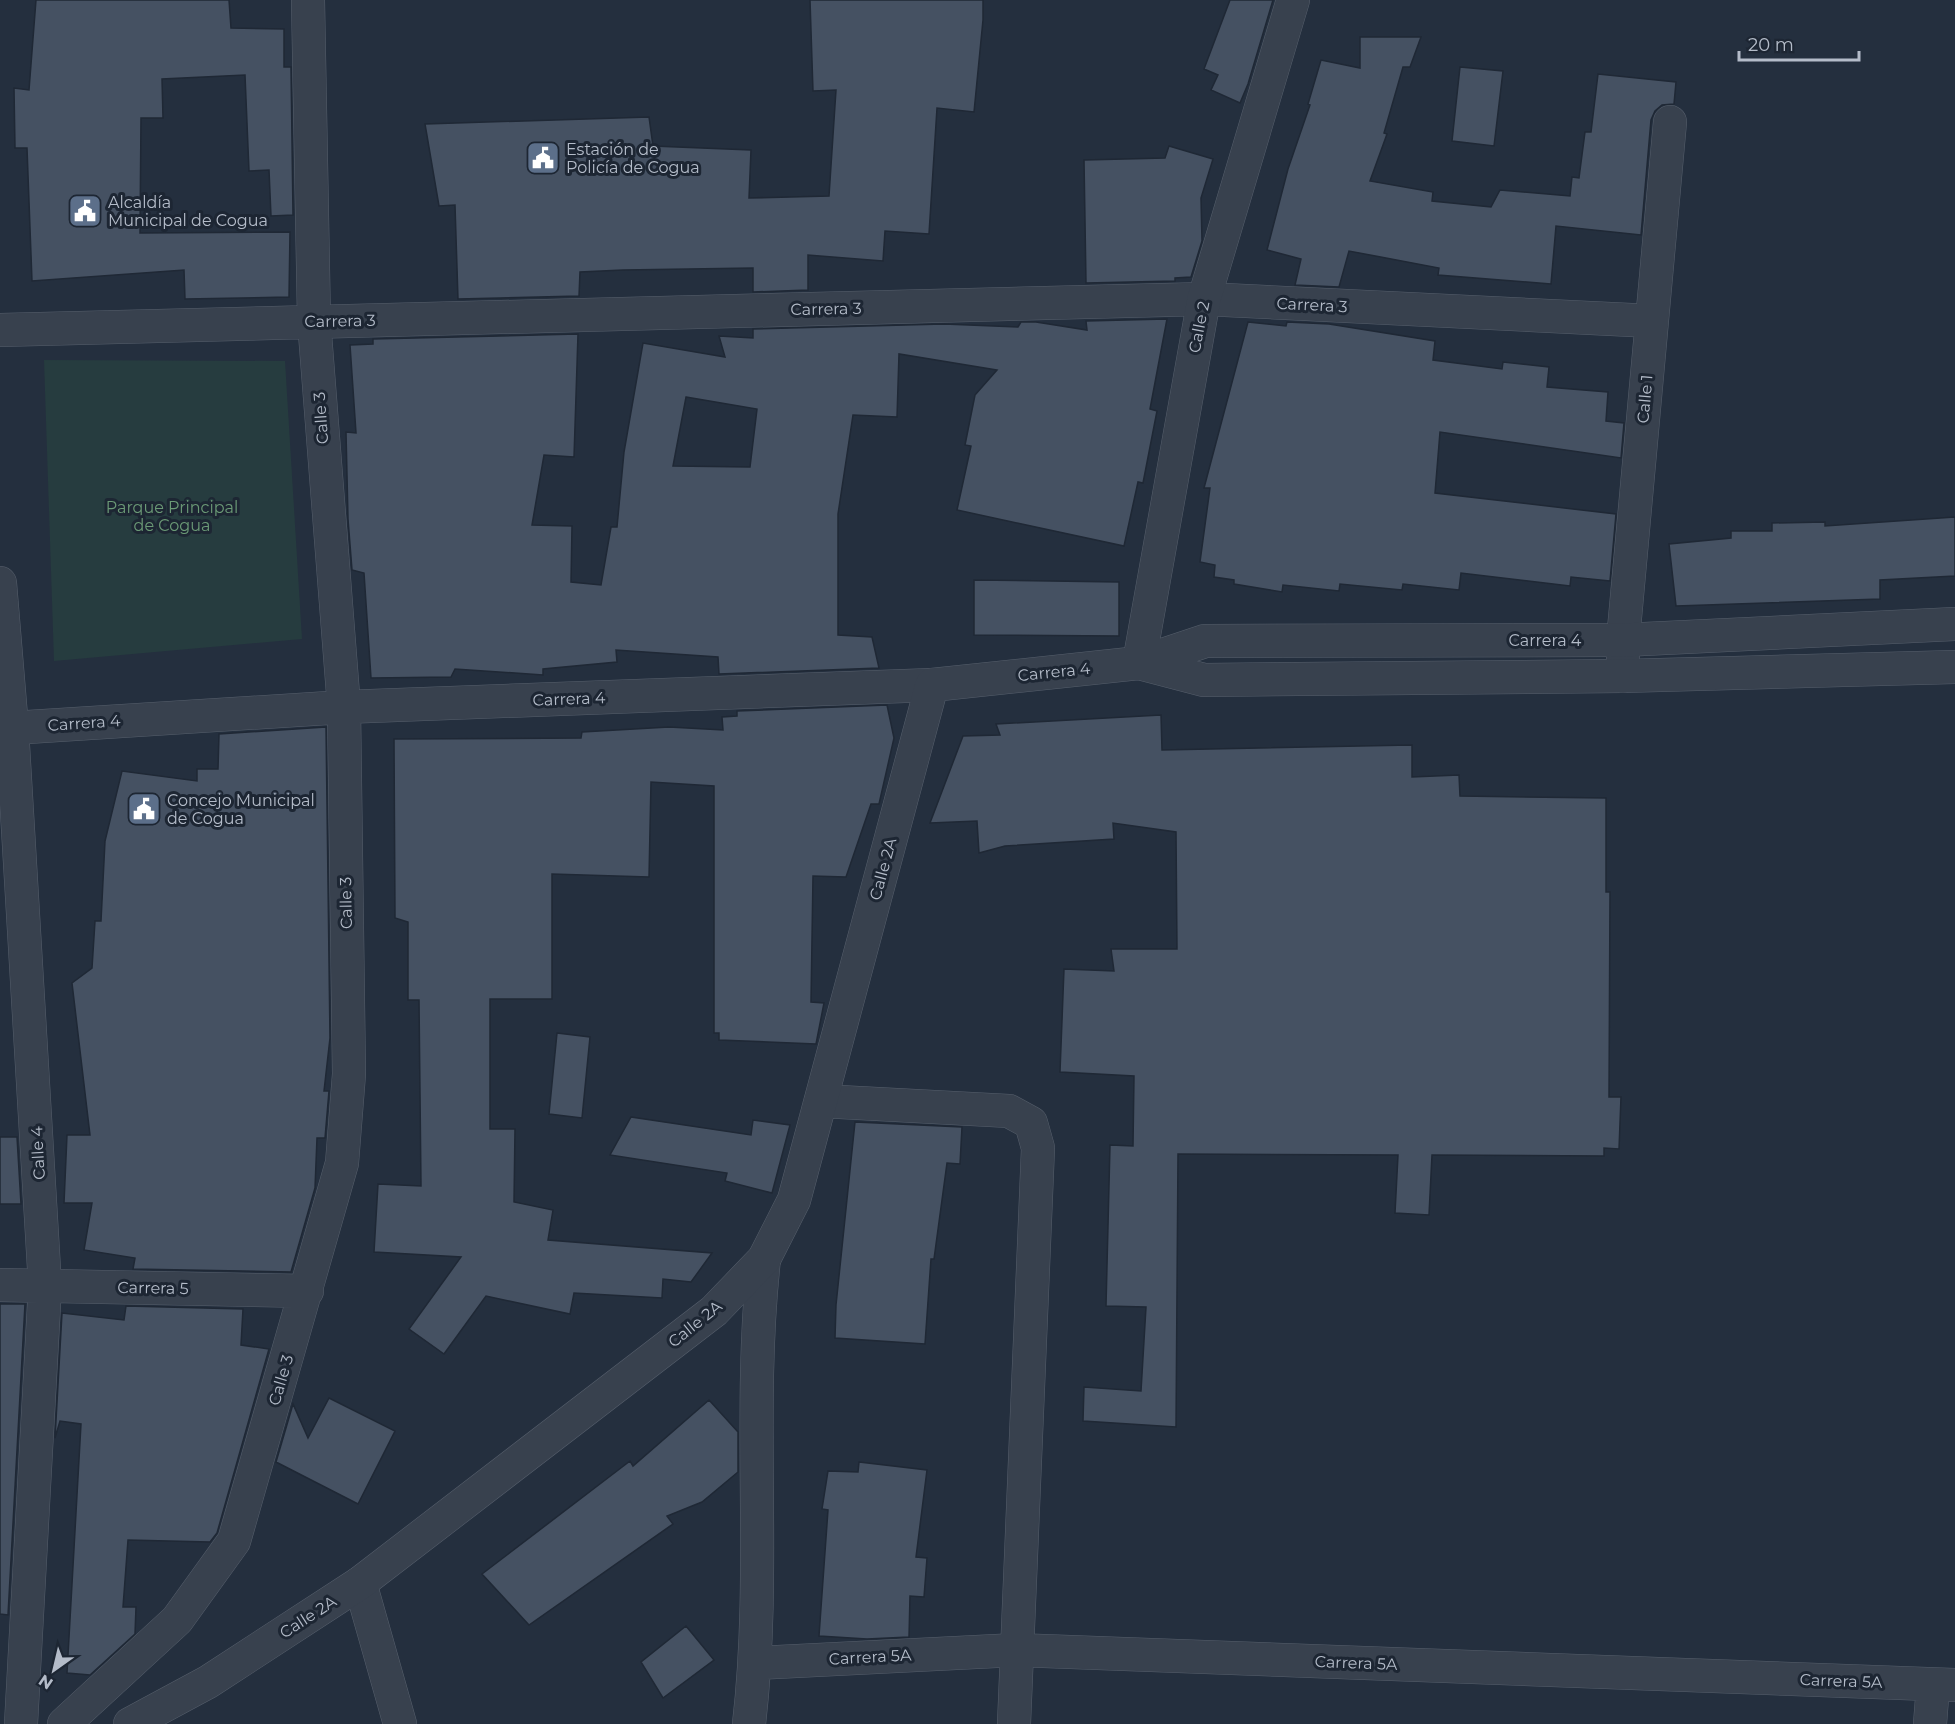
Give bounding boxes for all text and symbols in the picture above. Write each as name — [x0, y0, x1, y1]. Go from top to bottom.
scale bar — [1739, 24, 1859, 62]
text: 20 m — [1748, 34, 1794, 56]
public building icon: Estación de Policía de Cogua — [525, 140, 561, 176]
place label: Estación de Policía de Cogua — [566, 140, 700, 177]
public building icon: Alcaldía Municipal de Cogua — [67, 193, 103, 229]
place label: Alcaldía Municipal de Cogua — [108, 193, 268, 230]
street label: Carrera 3 — [1276, 294, 1348, 316]
street label: Carrera 3 — [790, 299, 862, 319]
street label: Calle 2 — [1185, 300, 1213, 354]
street label: Carrera 3 — [304, 311, 376, 331]
street label: Calle 1 — [1633, 374, 1657, 424]
street label: Calle 3 — [310, 391, 332, 445]
park label: Parque Principal de Cogua — [106, 498, 238, 535]
street label: Carrera 4 — [1509, 631, 1582, 650]
street label: Carrera 4 — [1017, 659, 1092, 685]
street label: Carrera 4 — [532, 688, 606, 710]
street label: Carrera 4 — [47, 711, 121, 735]
public building icon: Concejo Municipal de Cogua — [126, 791, 162, 827]
place label: Concejo Municipal de Cogua — [167, 791, 315, 828]
street label: Calle 2A — [866, 835, 901, 902]
street label: Calle 3 — [336, 877, 356, 929]
street label: Calle 4 — [27, 1125, 49, 1180]
street label: Carrera 5 — [117, 1278, 189, 1298]
street label: Calle 2A — [664, 1296, 726, 1351]
street label: Calle 3 — [265, 1352, 297, 1408]
street label: Calle 2A — [276, 1591, 340, 1642]
north arrow — [24, 1640, 84, 1700]
street label: Carrera 5A — [828, 1645, 912, 1669]
street label: Carrera 5A — [1314, 1652, 1398, 1674]
street label: Carrera 5A — [1799, 1670, 1883, 1692]
text: N — [35, 1671, 57, 1694]

